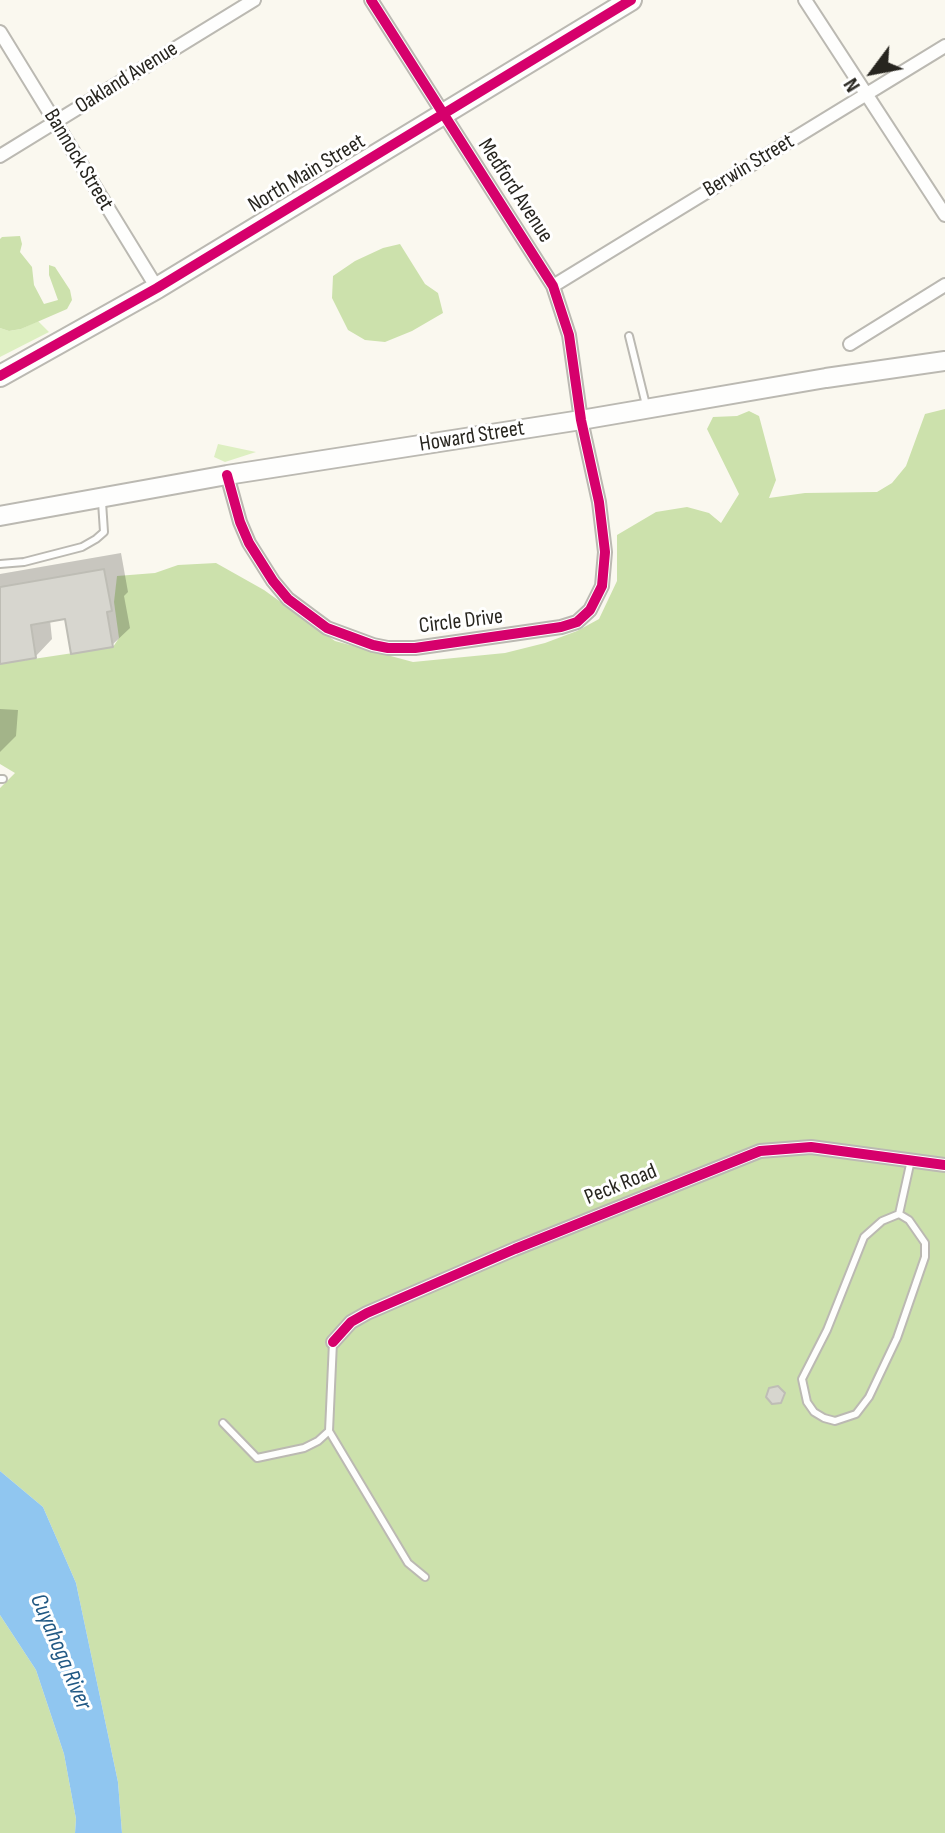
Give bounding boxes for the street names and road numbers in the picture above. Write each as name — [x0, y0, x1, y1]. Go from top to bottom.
street label: Oakland Avenue — [71, 36, 183, 120]
street label: Bannock Street — [37, 105, 119, 215]
street label: North Main Street — [244, 129, 370, 219]
street label: Berwin Street — [699, 129, 799, 203]
street label: Medford Avenue — [472, 134, 558, 248]
street label: Howard Street — [418, 416, 526, 458]
street label: Circle Drive — [418, 604, 504, 640]
street label: Peck Road — [581, 1159, 661, 1211]

